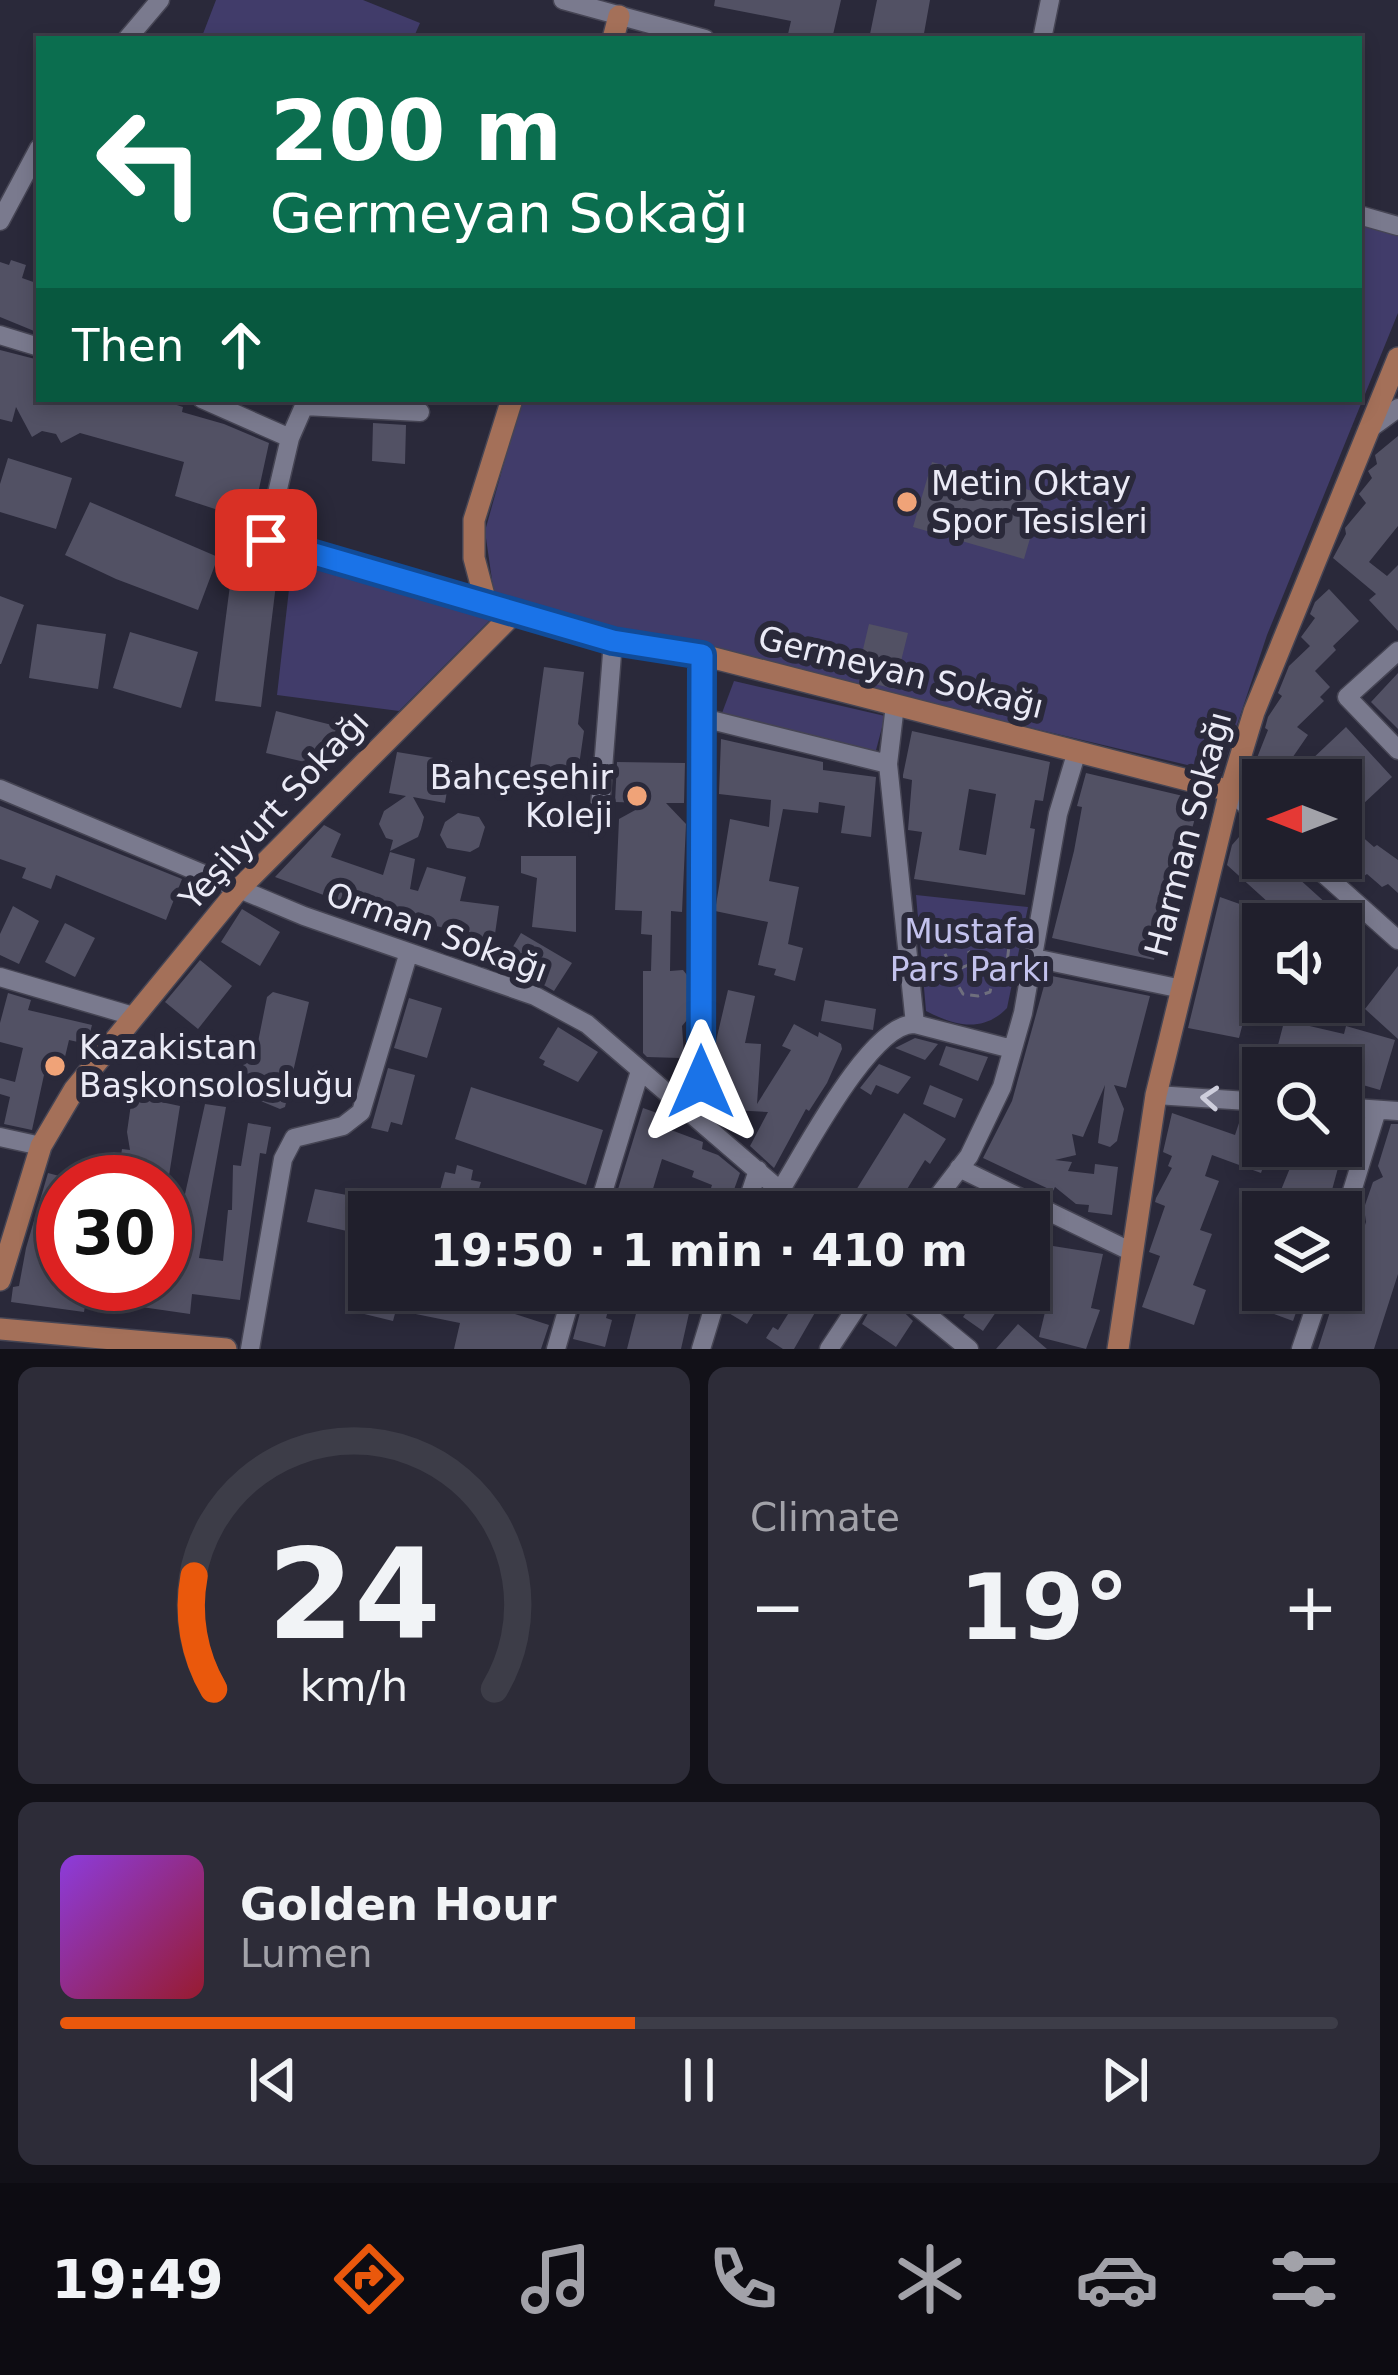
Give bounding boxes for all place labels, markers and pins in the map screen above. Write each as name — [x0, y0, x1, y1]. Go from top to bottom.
place label: Metin Oktay Spor Tesisleri — [931, 464, 1148, 541]
pin — [215, 489, 317, 591]
marker: Metin Oktay Spor Tesisleri — [894, 489, 920, 515]
place label: Bahçeşehir Koleji — [430, 758, 613, 835]
marker: Bahçeşehir Koleji — [624, 783, 650, 809]
place label: Kazakistan Başkonsolosluğu — [79, 1028, 354, 1105]
marker: Kazakistan Başkonsolosluğu — [42, 1053, 68, 1079]

